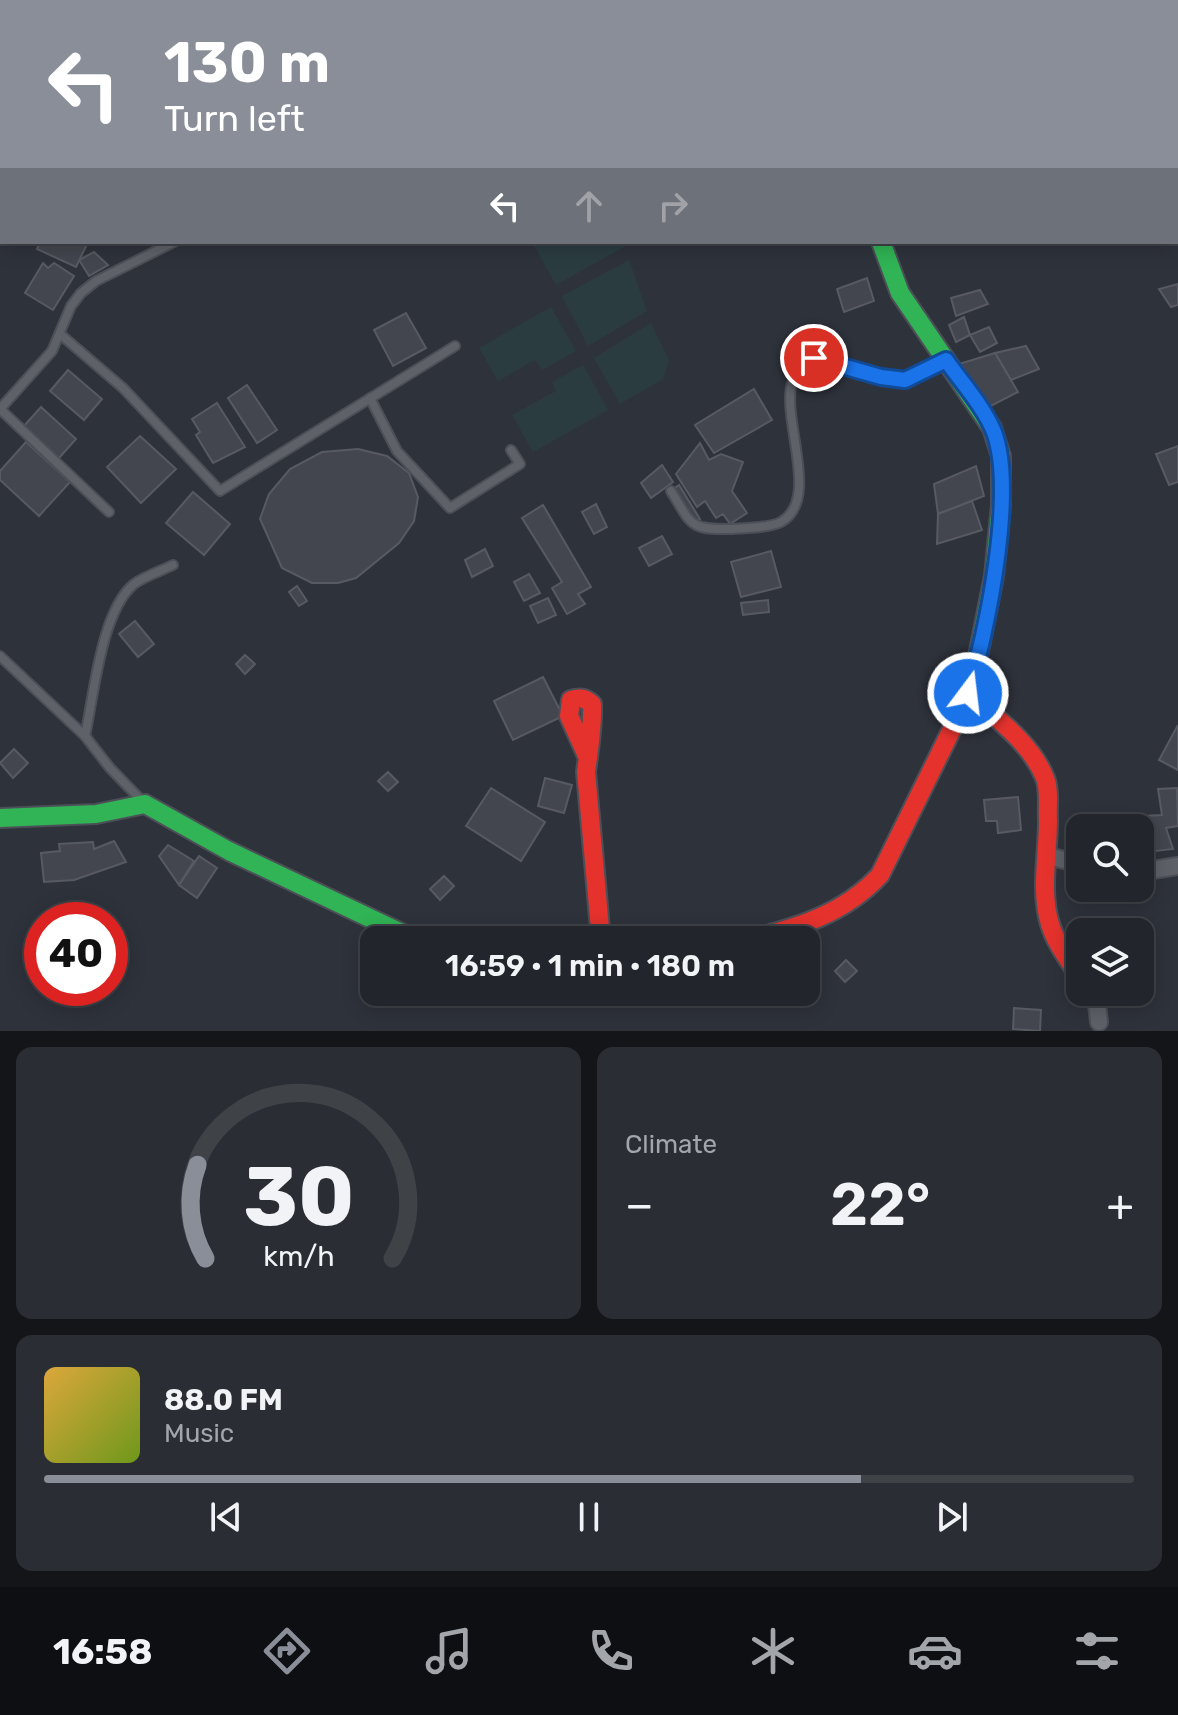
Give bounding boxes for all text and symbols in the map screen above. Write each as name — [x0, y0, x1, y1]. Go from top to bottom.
text: 130 m — [164, 30, 330, 96]
icon: left — [32, 32, 136, 136]
text: Turn left — [164, 97, 305, 140]
icon: left — [483, 184, 527, 228]
icon: ahead — [567, 184, 611, 228]
icon: right — [651, 184, 695, 228]
pin — [780, 324, 848, 392]
icon: arrive — [792, 336, 836, 380]
position arrow — [926, 651, 1010, 735]
map controls — [1066, 814, 1154, 1006]
button: search — [1066, 814, 1154, 902]
speed limit sign: 40 — [24, 902, 128, 1006]
button: layers — [1066, 918, 1154, 1006]
text: 16:59 · 1 min · 180 m — [445, 948, 735, 984]
text: Climate — [625, 1129, 717, 1160]
text: 30 — [243, 1147, 354, 1246]
text: 22° — [830, 1169, 930, 1240]
text: − — [625, 1179, 654, 1231]
text: + — [1107, 1179, 1134, 1231]
text: km/h — [263, 1239, 334, 1273]
text: 88.0 FM — [164, 1382, 283, 1418]
text: Music — [164, 1418, 234, 1449]
icon: previous — [204, 1495, 248, 1539]
icon: pause — [567, 1495, 611, 1539]
icon: next — [930, 1495, 974, 1539]
icon: directions — [259, 1623, 315, 1679]
icon: music — [421, 1623, 477, 1679]
icon: phone — [583, 1623, 639, 1679]
icon: climate — [745, 1623, 801, 1679]
icon: car — [907, 1623, 963, 1679]
icon: filters — [1069, 1623, 1125, 1679]
text: 16:58 — [53, 1630, 153, 1673]

